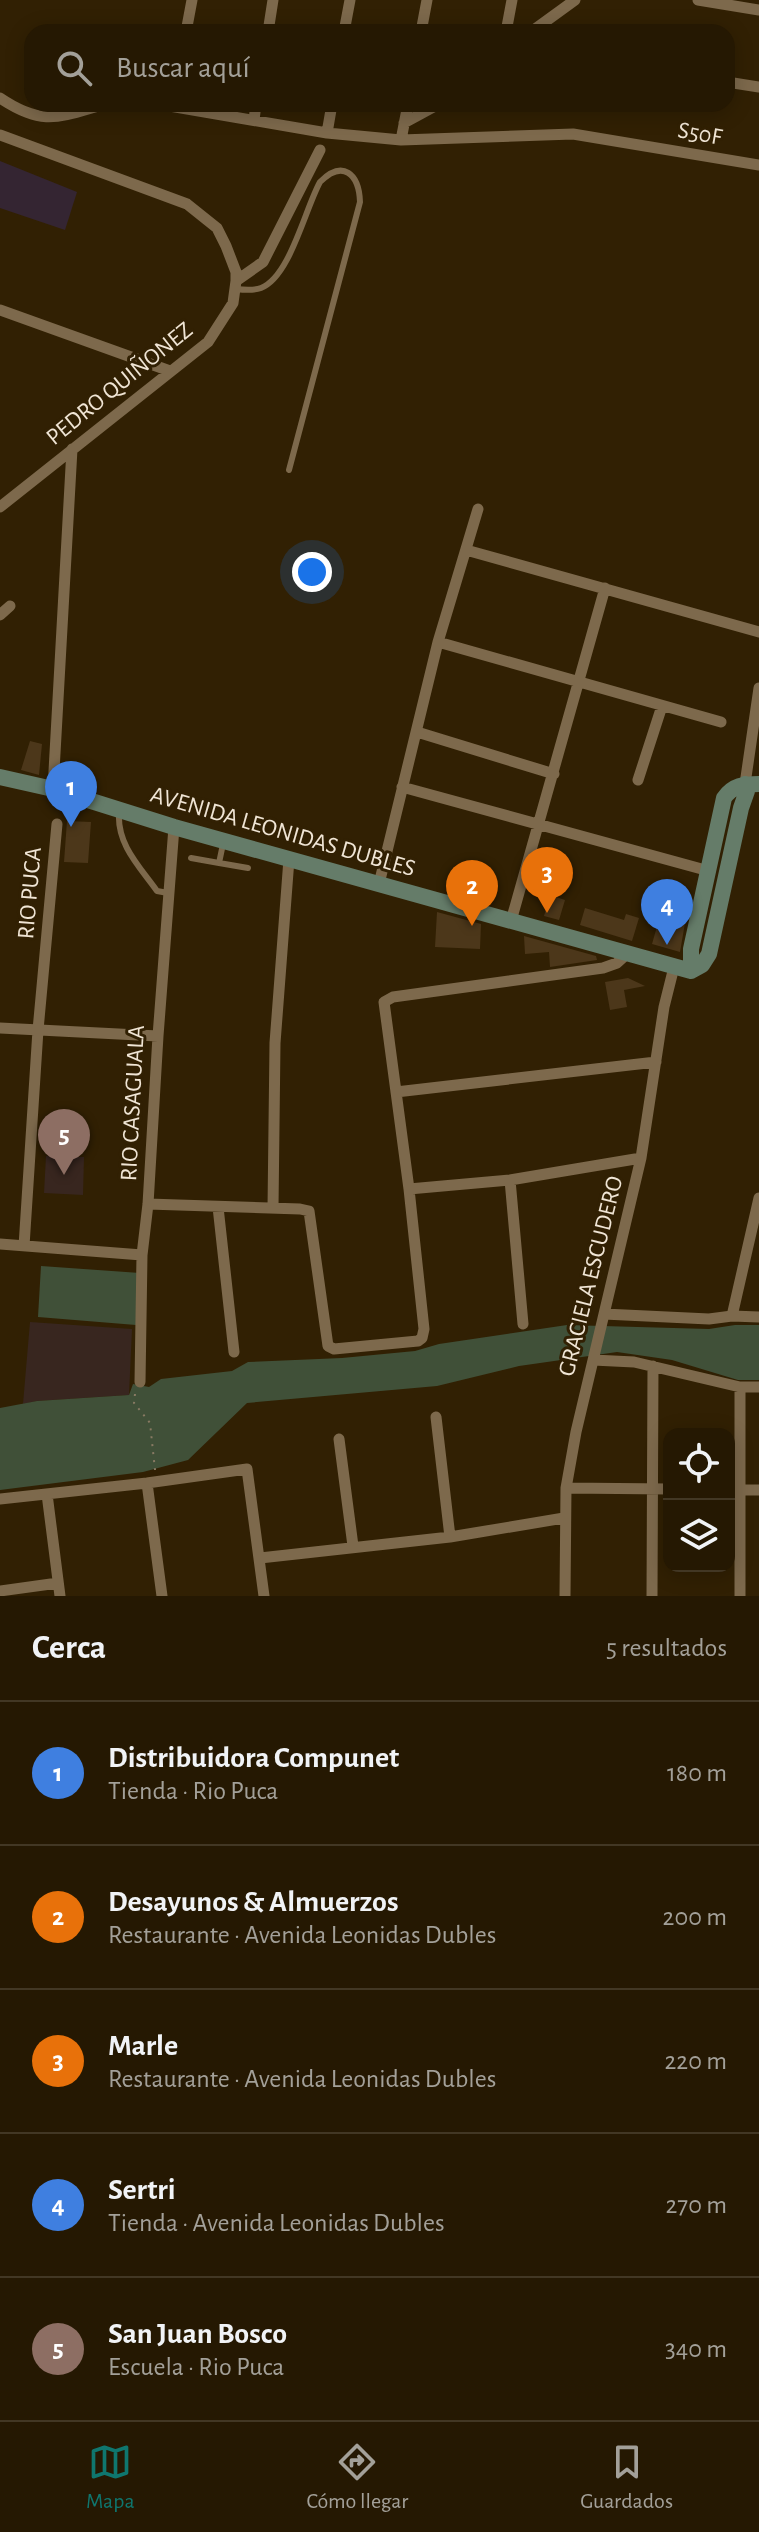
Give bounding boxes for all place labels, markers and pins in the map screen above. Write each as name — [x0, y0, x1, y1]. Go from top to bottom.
pin: 1 — [45, 761, 97, 827]
pin: 3 — [521, 847, 573, 913]
pin: 2 — [446, 860, 498, 926]
pin: 4 — [641, 879, 693, 945]
pin: 5 — [38, 1109, 90, 1175]

